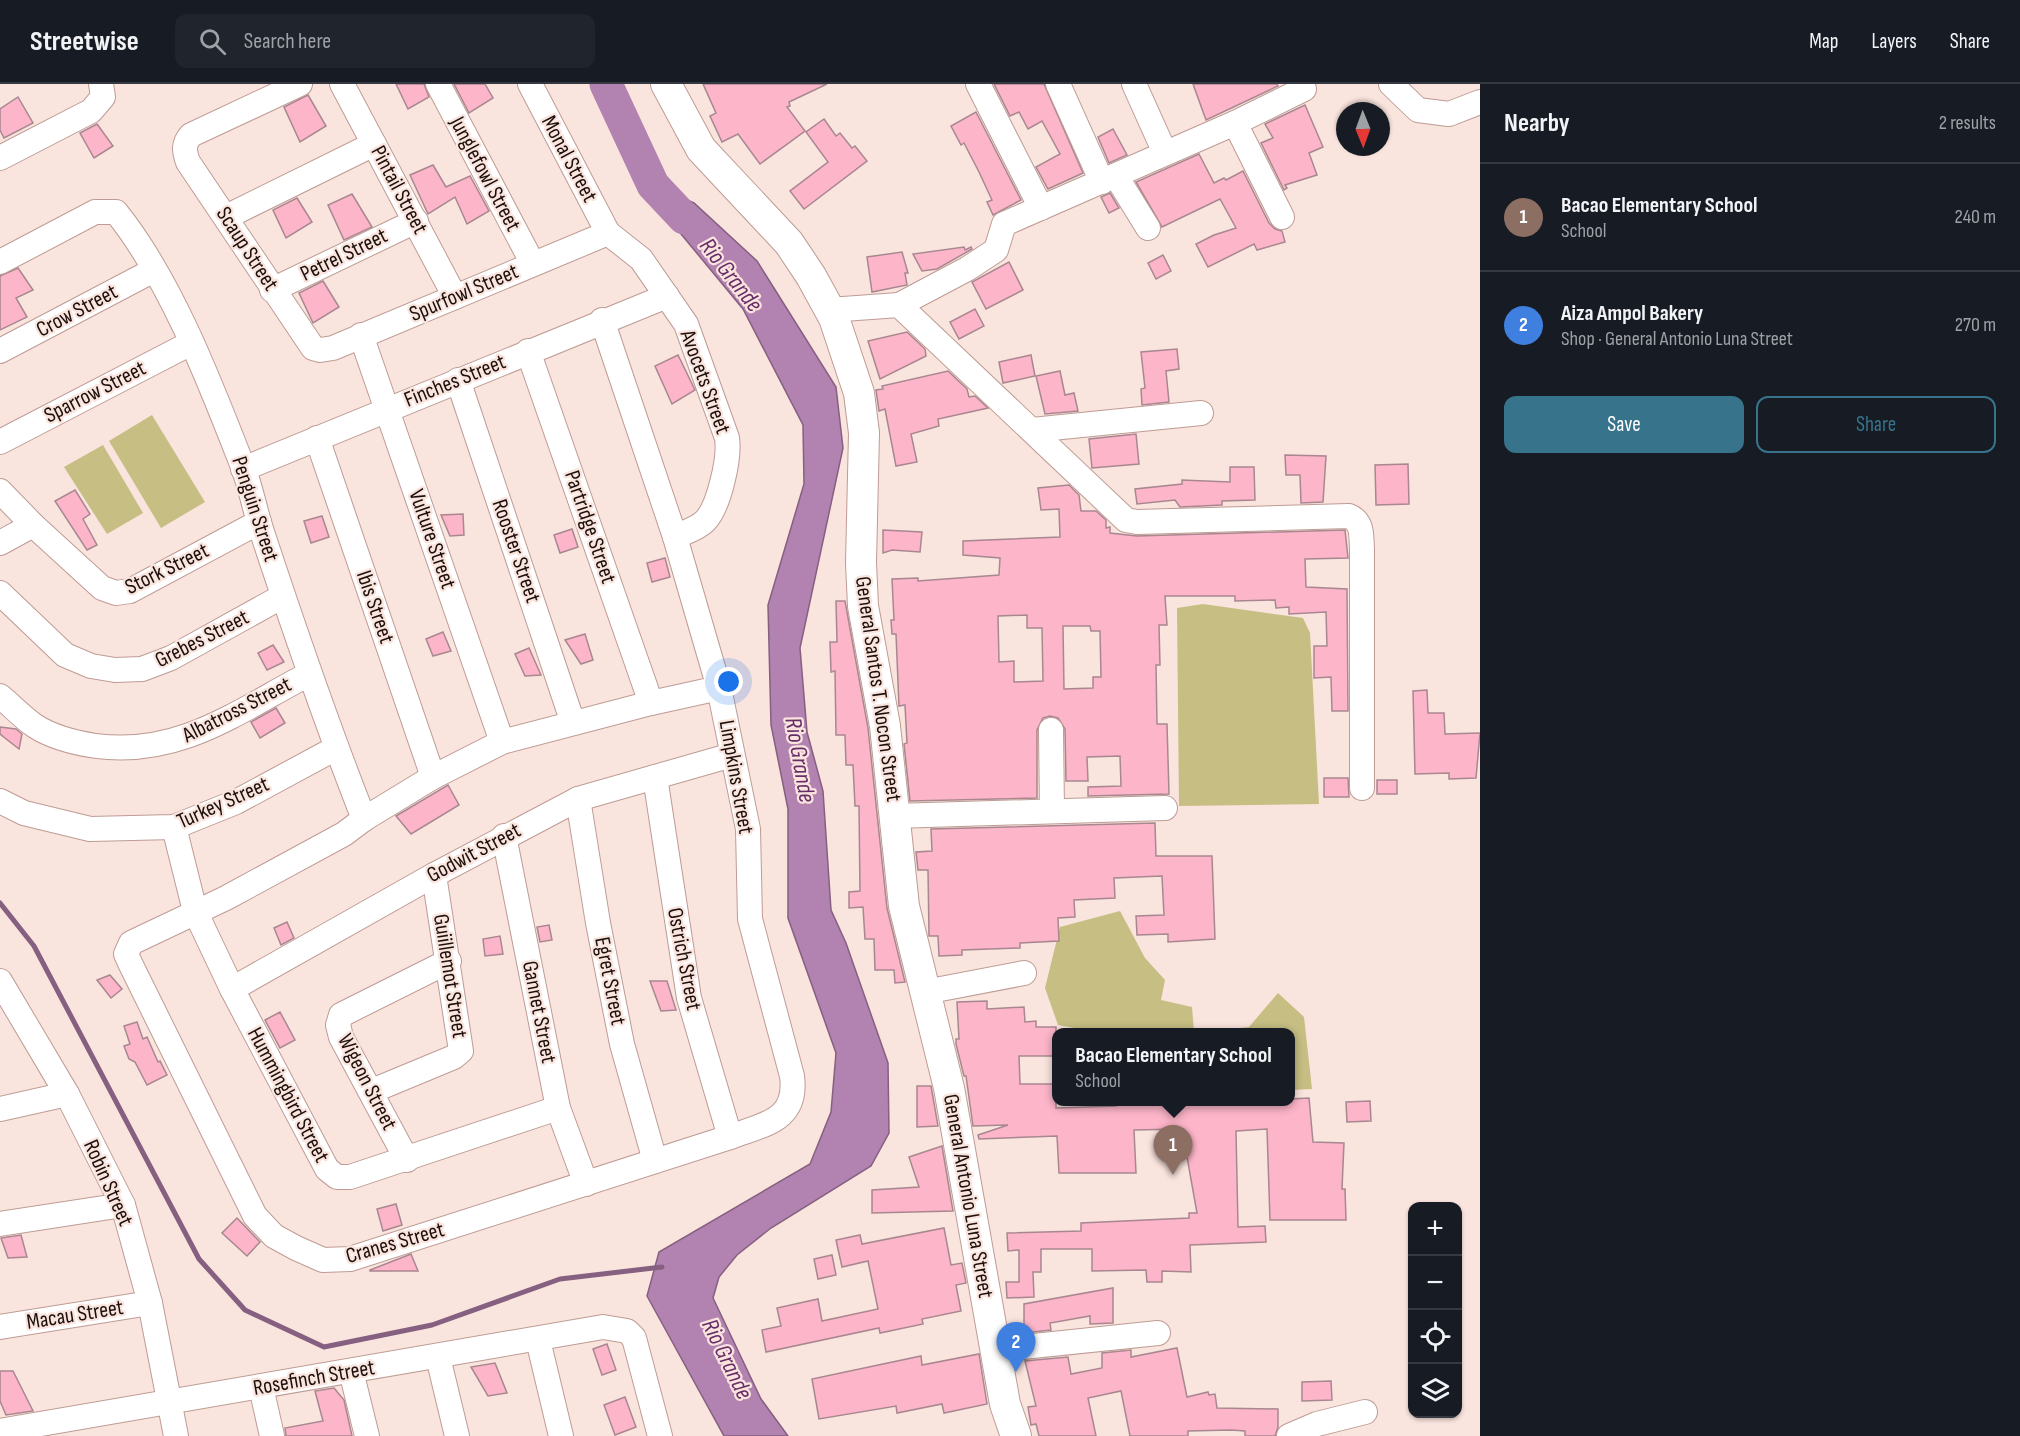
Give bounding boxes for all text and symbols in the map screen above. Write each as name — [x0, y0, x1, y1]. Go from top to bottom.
search box — [175, 14, 595, 68]
text: Streetwise — [30, 25, 139, 58]
icon: search — [196, 25, 229, 58]
text: Search here — [244, 28, 331, 55]
text: Map — [1809, 29, 1838, 54]
text: Layers — [1871, 29, 1917, 54]
text: Share — [1950, 29, 1990, 54]
north arrow — [1336, 102, 1390, 156]
text: Nearby — [1504, 108, 1570, 139]
street label: Junglefowl Street — [443, 111, 527, 236]
street label: Monal Street — [535, 111, 603, 207]
text: 2 results — [1939, 111, 1996, 135]
street label: Pintail Street — [365, 141, 434, 239]
text: Bacao Elementary School — [1561, 192, 1757, 219]
street label: Scaup Street — [210, 202, 284, 296]
text: 1 — [1520, 205, 1527, 229]
text: 240 m — [1955, 205, 1996, 229]
text: School — [1561, 219, 1606, 243]
street label: Petrel Street — [296, 222, 392, 288]
water label: Rio Grande — [693, 232, 769, 318]
street label: Spurfowl Street — [406, 258, 523, 328]
street label: Crow Street — [32, 278, 122, 344]
text: Aiza Ampol Bakery — [1561, 300, 1703, 327]
text: 2 — [1519, 313, 1528, 337]
text: 270 m — [1955, 313, 1996, 337]
street label: Avocets Street — [673, 325, 736, 438]
text: Shop · General Antonio Luna Street — [1561, 327, 1793, 351]
street label: Finches Street — [400, 348, 510, 414]
street label: Sparrow Street — [40, 355, 151, 429]
button: Save — [1504, 396, 1744, 453]
button: Share — [1756, 396, 1996, 453]
street label: Penguin Street — [225, 453, 285, 565]
street label: Partridge Street — [558, 467, 622, 587]
street label: Vulture Street — [402, 486, 462, 593]
street label: Rooster Street — [486, 496, 546, 607]
street label: Stork Street — [121, 537, 213, 601]
street label: Ibis Street — [350, 567, 400, 647]
street label: General Santos T. Nocon Street — [849, 575, 907, 804]
street label: Grebes Street — [151, 604, 254, 674]
your location — [714, 667, 743, 696]
street label: Albatross Street — [177, 671, 296, 749]
water label: Rio Grande — [778, 715, 822, 805]
street label: Limpkins Street — [713, 718, 759, 836]
street label: Turkey Street — [173, 771, 274, 835]
street label: Godwit Street — [422, 817, 526, 889]
street label: Ostrich Street — [661, 905, 707, 1013]
street label: Guiillemot Street — [427, 912, 473, 1040]
street label: Egret Street — [588, 935, 632, 1028]
street label: Gannet Street — [516, 959, 562, 1066]
street label: Hummingbird Street — [241, 1023, 335, 1167]
popup — [1052, 1028, 1295, 1106]
street label: Wigeon Street — [331, 1029, 403, 1135]
text: Bacao Elementary School — [1075, 1042, 1272, 1069]
text: School — [1075, 1069, 1121, 1093]
street label: General Antonio Luna Street — [937, 1092, 999, 1300]
pin: 1 — [1154, 1126, 1192, 1175]
street label: Robin Street — [77, 1136, 139, 1231]
map controls — [1408, 1202, 1462, 1418]
button: + — [1408, 1202, 1462, 1256]
street label: Cranes Street — [343, 1216, 448, 1270]
button: − — [1408, 1256, 1462, 1310]
street label: Macau Street — [25, 1294, 126, 1336]
button: locate — [1408, 1310, 1462, 1364]
water label: Rio Grande — [695, 1314, 759, 1404]
pin: 2 — [996, 1322, 1036, 1372]
street label: Rosefinch Street — [251, 1354, 377, 1402]
button: layers — [1408, 1364, 1462, 1418]

